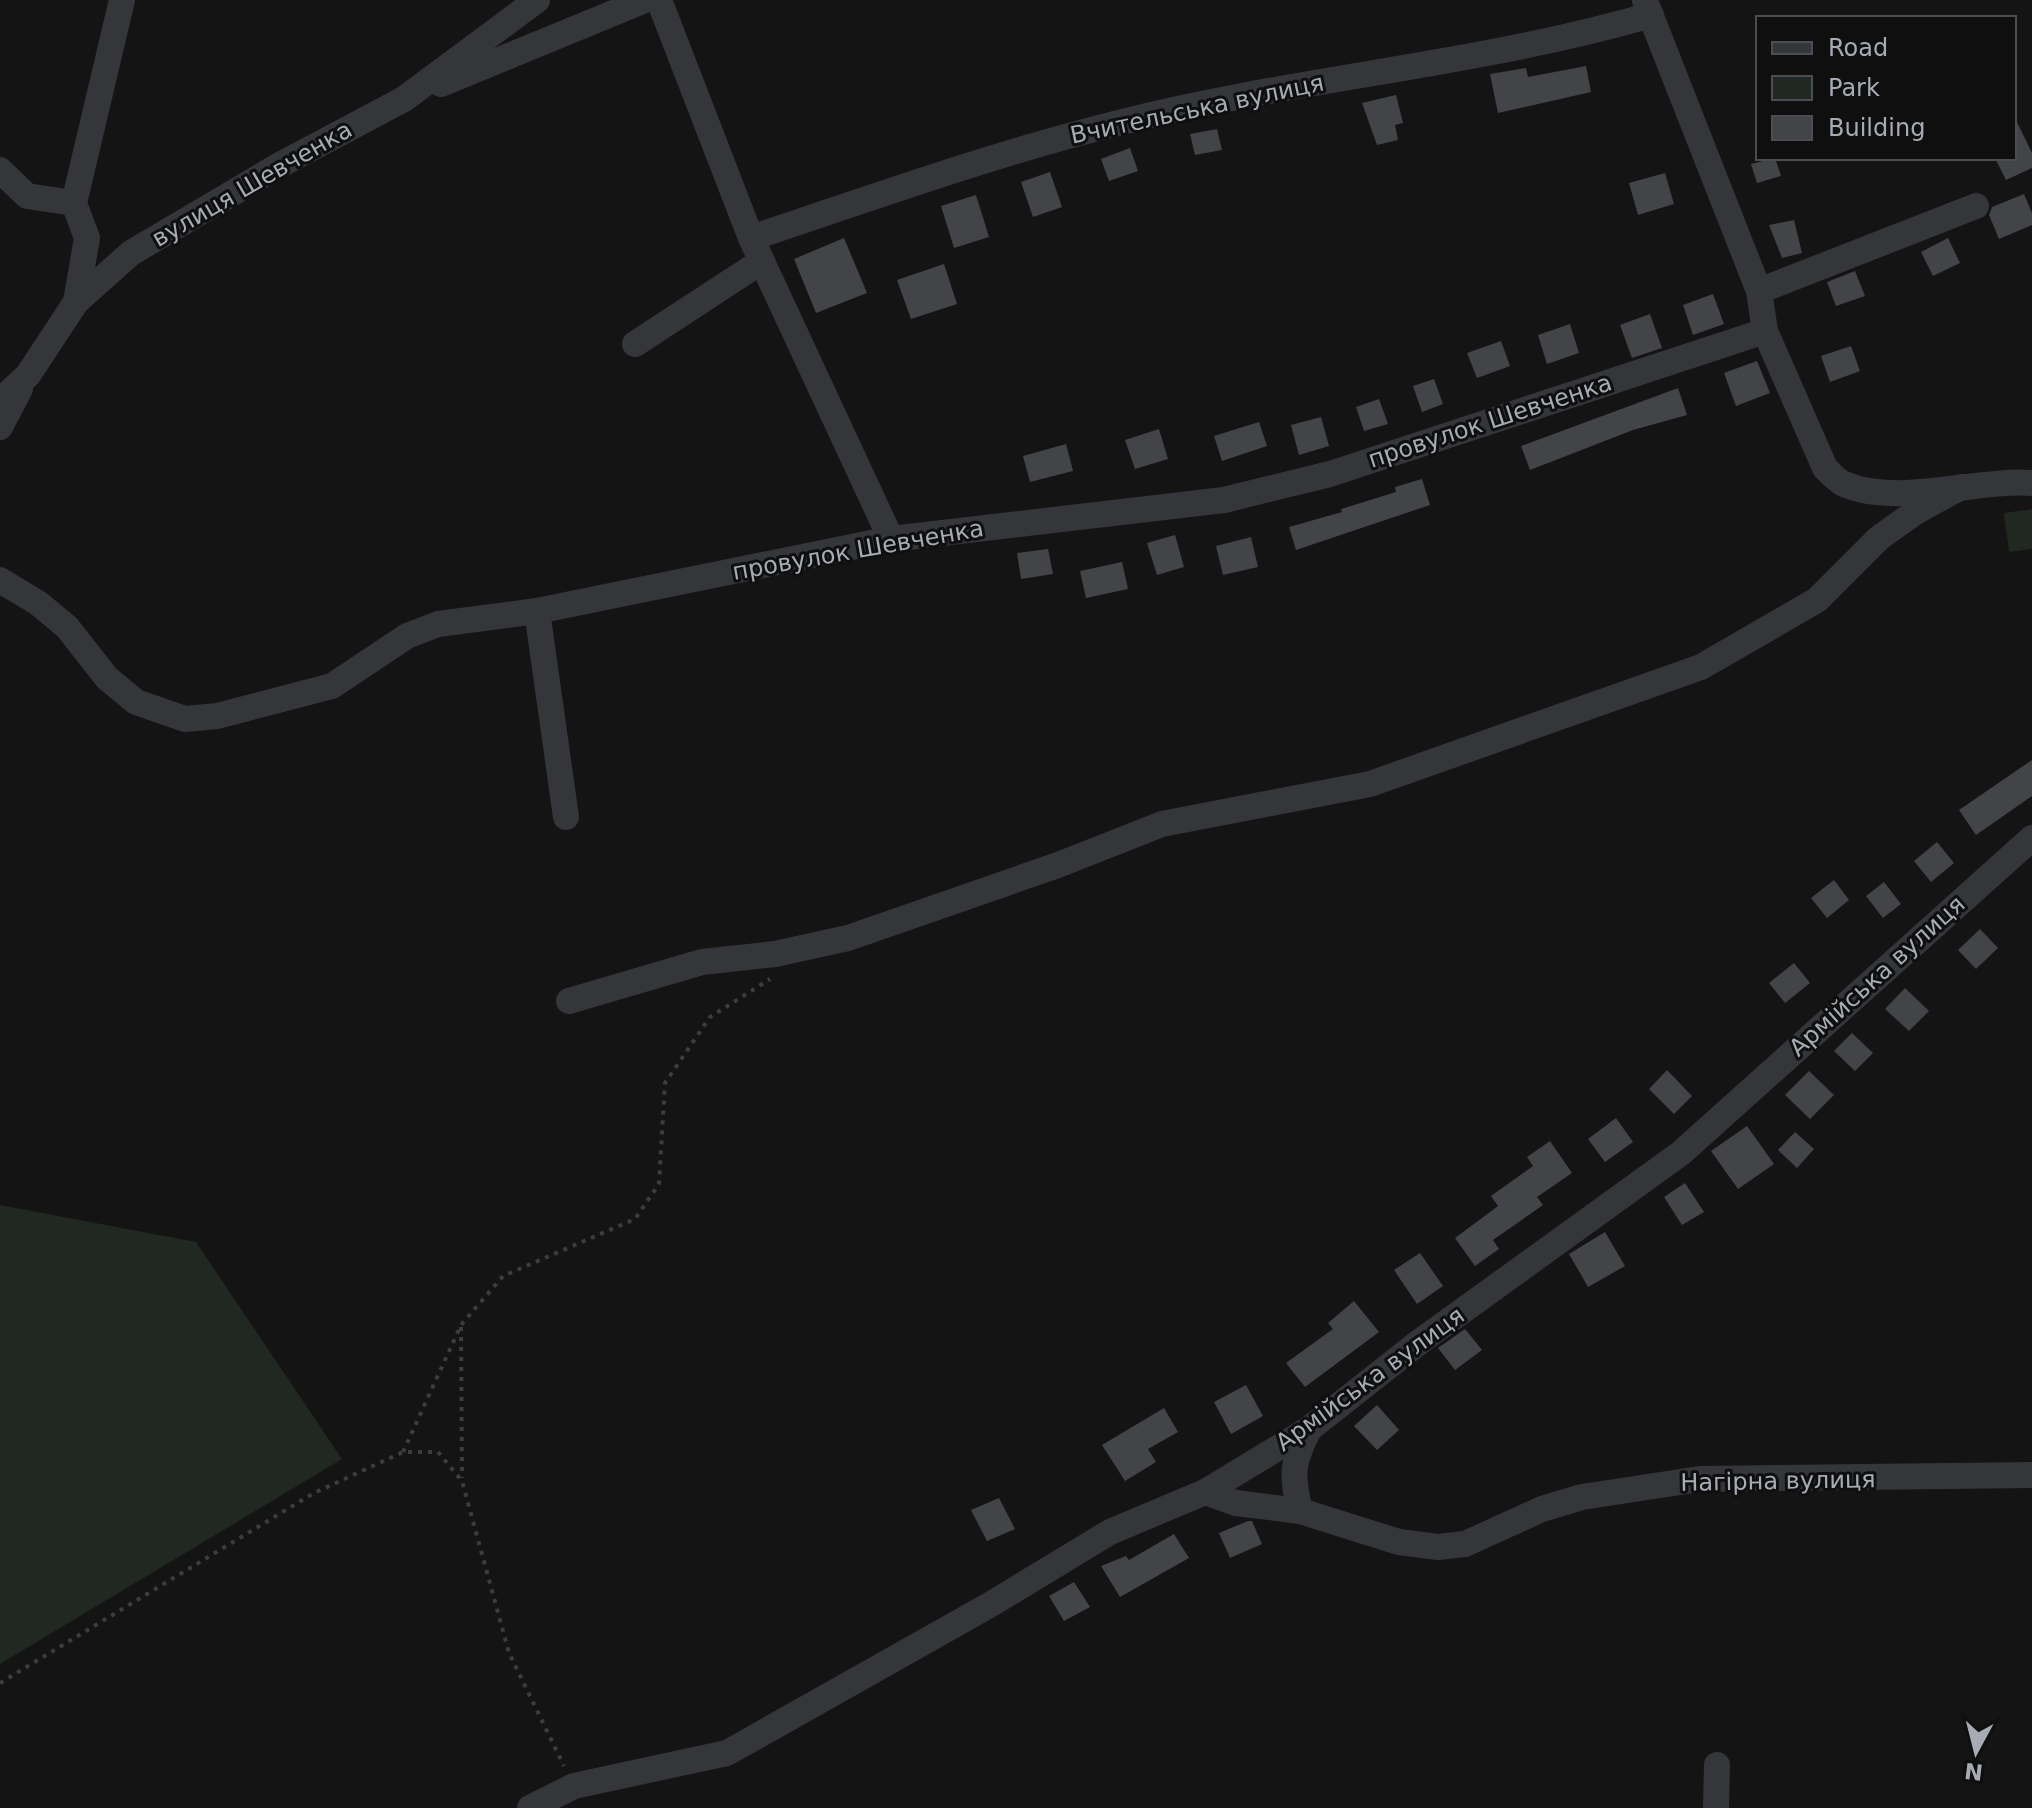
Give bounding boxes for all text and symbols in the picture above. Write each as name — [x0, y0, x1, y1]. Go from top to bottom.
legend — [1756, 16, 2016, 160]
text: Road — [1828, 34, 1888, 62]
street label: Вчительська вулиця — [1068, 68, 1326, 150]
text: Park — [1828, 74, 1880, 102]
text: Building — [1828, 114, 1925, 142]
street label: вулиця Шевченка — [147, 115, 357, 253]
street label: провулок Шевченка — [1365, 368, 1615, 474]
street label: провулок Шевченка — [730, 514, 986, 586]
street label: Армійська вулиця — [1784, 890, 1970, 1062]
street label: Армійська вулиця — [1270, 1301, 1470, 1457]
street label: Нагірна вулиця — [1680, 1465, 1876, 1497]
north arrow — [1936, 1712, 2016, 1792]
text: N — [1963, 1758, 1984, 1785]

